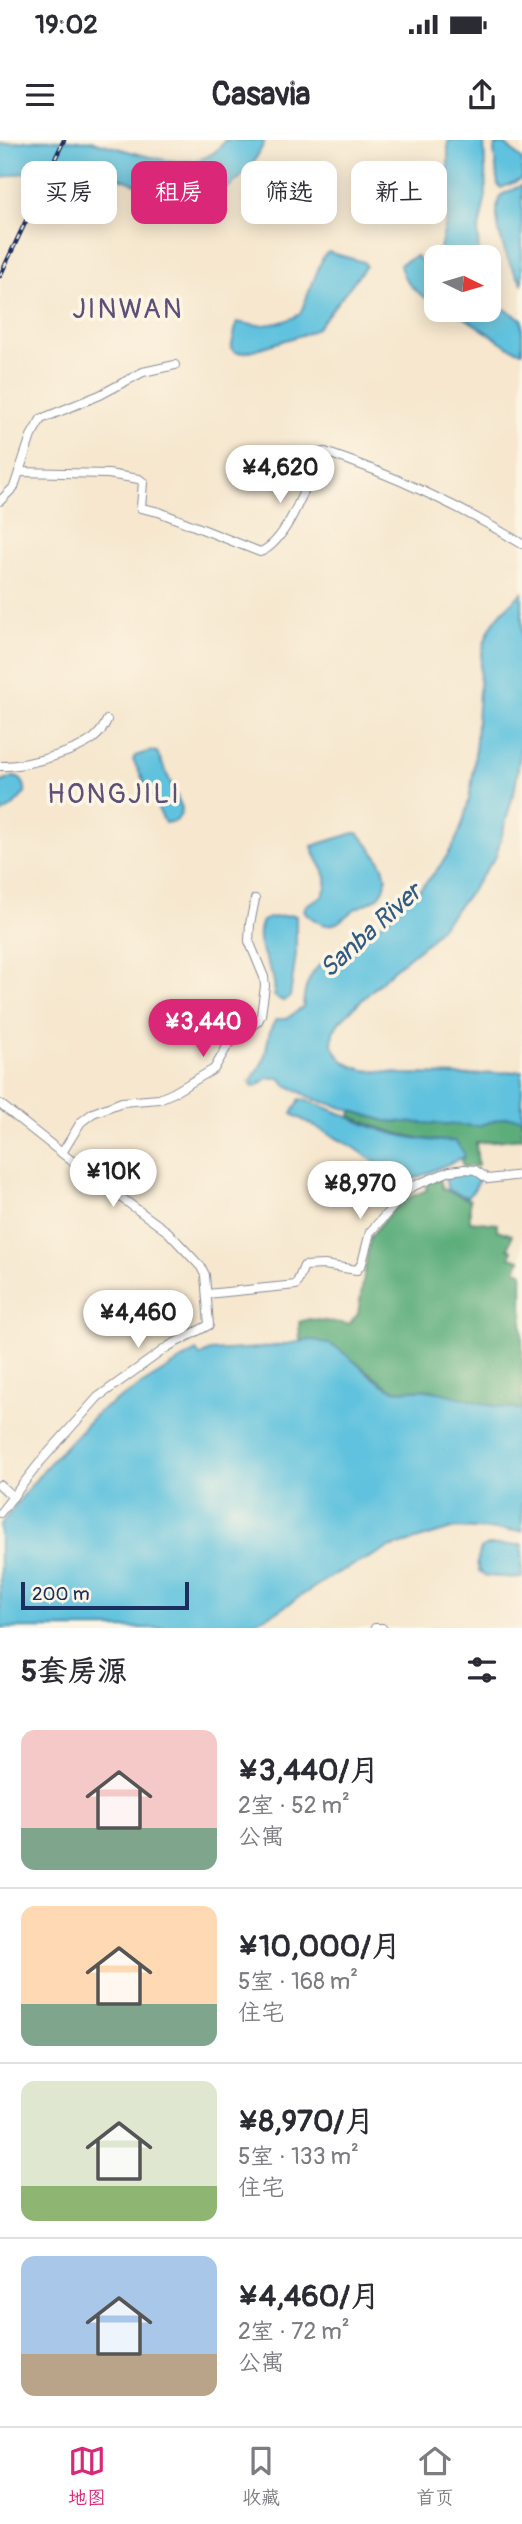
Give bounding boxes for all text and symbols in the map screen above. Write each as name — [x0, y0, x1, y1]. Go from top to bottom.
text: 19:02 — [35, 9, 98, 41]
text: Casavia — [212, 75, 310, 115]
icon: menu — [21, 76, 59, 114]
icon: share — [463, 76, 501, 114]
chip: 买房 — [21, 161, 117, 224]
chip: 租房 — [131, 161, 227, 224]
chip: 筛选 — [241, 161, 337, 224]
chip: 新上 — [351, 161, 447, 224]
north arrow — [424, 245, 500, 322]
map controls — [424, 245, 501, 322]
district label: JINWAN — [72, 292, 184, 327]
pin: ¥4,620 — [223, 446, 337, 505]
text: ¥4,620 — [241, 453, 319, 482]
district label: HONGJILI — [47, 777, 181, 812]
water label: Sanba River — [313, 874, 431, 985]
pin: ¥3,440 — [146, 1000, 260, 1059]
text: ¥3,440 — [164, 1007, 242, 1036]
pin: ¥10K — [72, 1150, 154, 1209]
text: ¥10K — [86, 1157, 140, 1186]
pin: ¥8,970 — [303, 1161, 417, 1221]
text: ¥8,970 — [323, 1169, 397, 1198]
pin: ¥4,460 — [81, 1290, 195, 1350]
text: ¥4,460 — [99, 1298, 177, 1327]
scale bar — [21, 1579, 189, 1611]
text: 200 m — [32, 1582, 90, 1606]
icon: filters — [463, 1651, 501, 1689]
text: 5套房源 — [21, 1653, 127, 1690]
text: ¥3,440/月 — [238, 1752, 379, 1789]
icon: home — [77, 1758, 161, 1842]
text: 2室 · 52 m² — [238, 1791, 350, 1820]
text: 公寓 — [238, 1822, 284, 1851]
text: ¥10,000/月 — [238, 1928, 401, 1965]
icon: home — [77, 1934, 161, 2018]
text: 5室 · 168 m² — [238, 1967, 358, 1996]
text: 住宅 — [238, 1998, 284, 2027]
text: ¥8,970/月 — [238, 2103, 374, 2140]
icon: home — [77, 2109, 161, 2193]
text: 5室 · 133 m² — [238, 2142, 359, 2171]
text: 住宅 — [238, 2173, 284, 2202]
text: ¥4,460/月 — [238, 2278, 380, 2315]
icon: home — [77, 2284, 161, 2368]
text: 2室 · 72 m² — [238, 2317, 350, 2346]
text: 公寓 — [238, 2348, 284, 2377]
tab: 地图 — [68, 2442, 106, 2510]
tab: 收藏 — [242, 2442, 280, 2510]
tab: 首页 — [416, 2442, 454, 2510]

